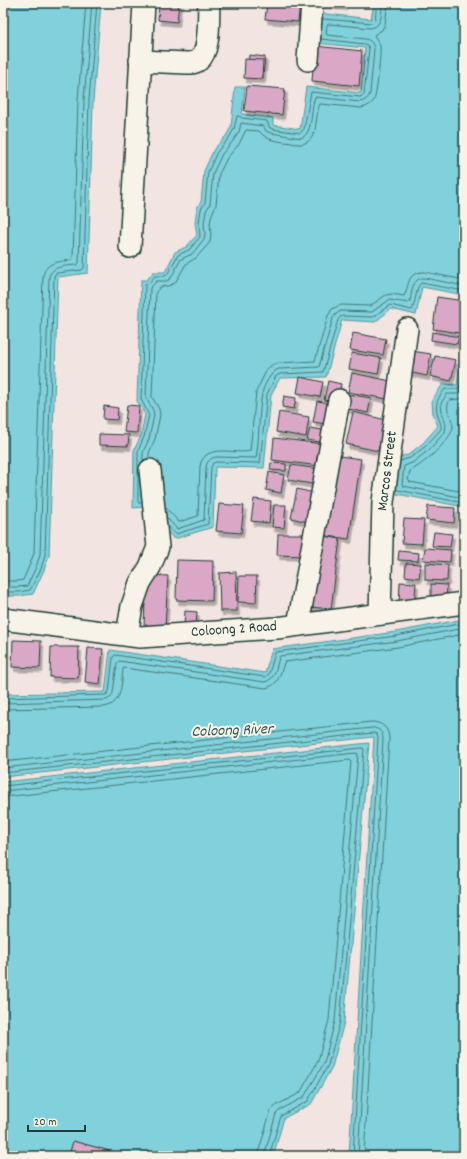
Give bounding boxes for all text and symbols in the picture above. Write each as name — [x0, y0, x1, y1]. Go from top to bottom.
street label: Marcos Street — [372, 429, 404, 512]
street label: Coloong 2 Road — [190, 616, 278, 644]
water label: Coloong River — [191, 718, 275, 744]
scale bar — [28, 1107, 85, 1133]
text: 20 m — [34, 1114, 57, 1131]

